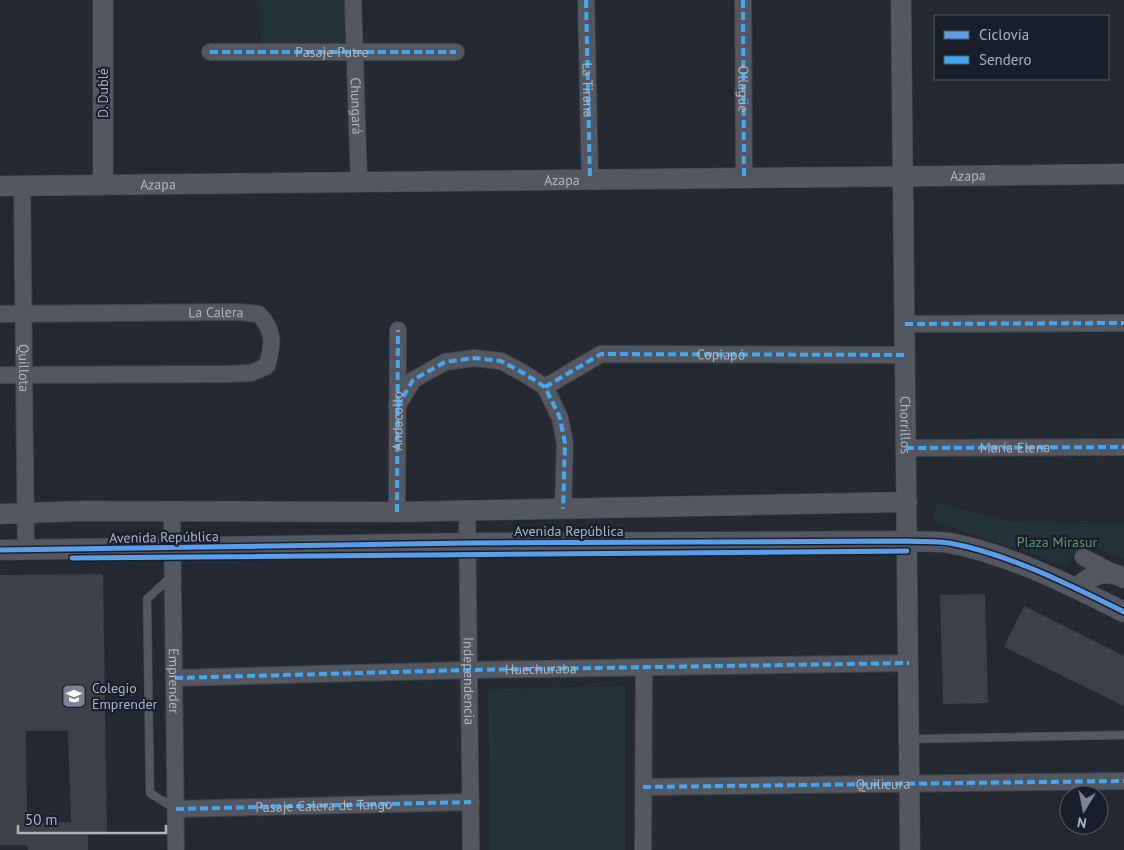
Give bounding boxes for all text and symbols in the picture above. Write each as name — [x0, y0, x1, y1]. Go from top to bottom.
legend — [934, 15, 1109, 80]
text: Ciclovía — [979, 25, 1029, 44]
street label: Pasaje Putre — [295, 43, 369, 61]
text: Sendero — [979, 50, 1032, 69]
street label: La Tirana — [578, 62, 598, 118]
street label: Ollagüe — [734, 65, 753, 113]
street label: D. Dublé — [94, 68, 112, 118]
street label: Chungará — [347, 77, 366, 135]
street label: Azapa — [950, 166, 986, 185]
street label: Azapa — [544, 171, 580, 189]
street label: Azapa — [140, 175, 176, 194]
street label: La Calera — [188, 303, 244, 322]
street label: Quillota — [15, 344, 33, 392]
street label: Copiapó — [697, 345, 745, 363]
street label: Andacollo — [388, 391, 407, 451]
street label: Chorrillos — [896, 396, 915, 454]
street label: María Elena — [980, 438, 1050, 457]
street label: Avenida República — [514, 522, 624, 540]
street label: Avenida República — [109, 527, 219, 547]
park label: Plaza Mirasur — [1017, 533, 1098, 551]
street label: Independencia — [459, 637, 479, 725]
street label: Emprender — [165, 648, 183, 714]
street label: Huechuraba — [505, 659, 577, 678]
place label: Colegio Emprender — [92, 679, 158, 713]
school or university icon: Colegio Emprender — [61, 683, 87, 709]
street label: Quilicura — [856, 775, 910, 793]
north arrow — [1059, 785, 1109, 835]
street label: Pasaje Calera de Tango — [255, 795, 393, 816]
scale bar — [18, 802, 165, 834]
text: 50 m — [25, 810, 58, 829]
text: N — [1076, 813, 1088, 832]

